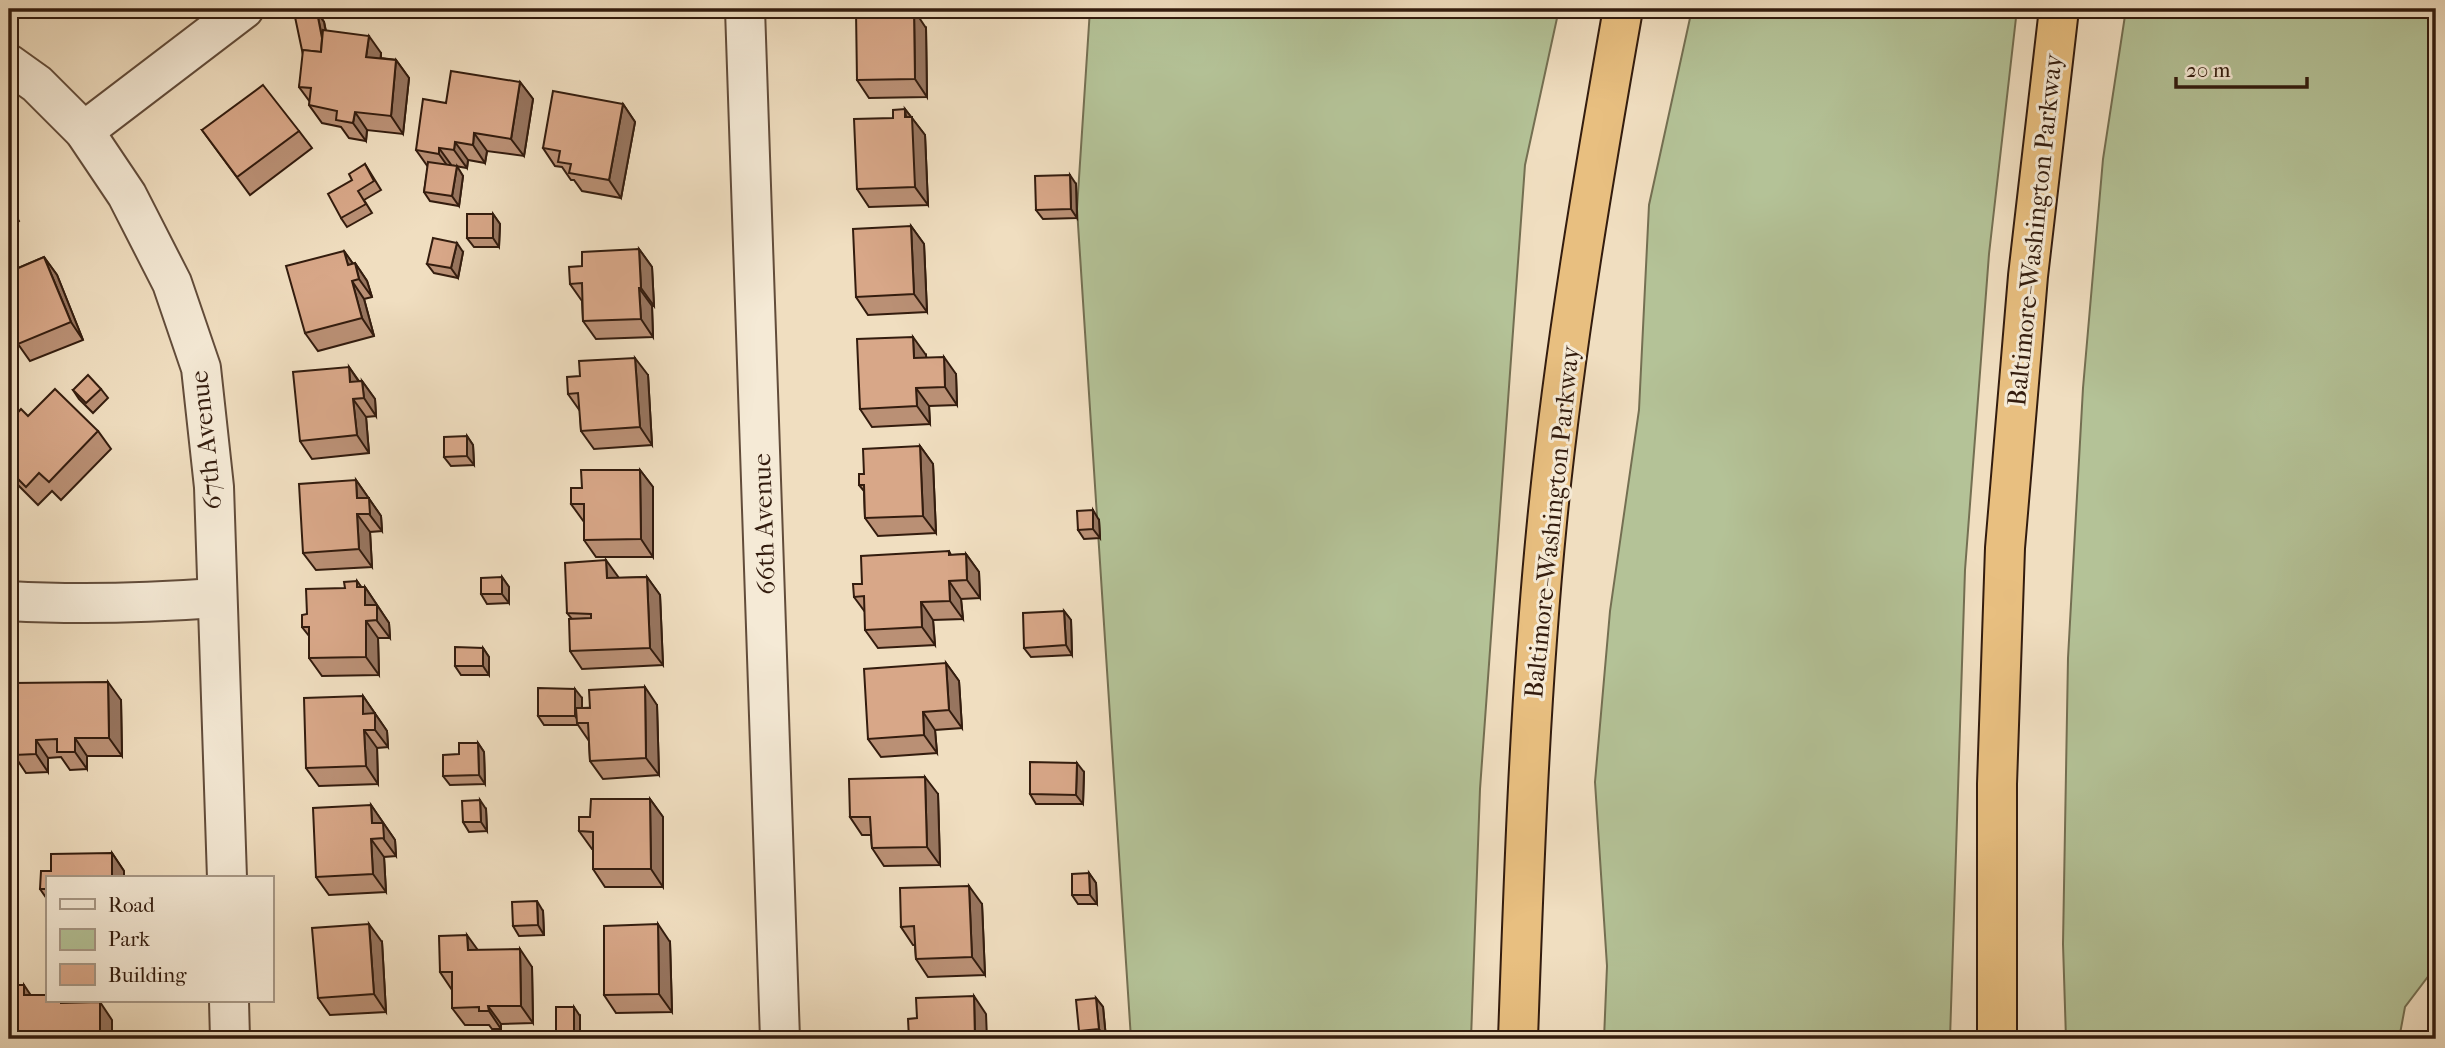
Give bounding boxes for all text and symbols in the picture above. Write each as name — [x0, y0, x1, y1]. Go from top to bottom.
scale bar — [2176, 46, 2307, 90]
street label: Baltimore-Washington Parkway — [2001, 51, 2069, 408]
text: 20 m — [2186, 58, 2231, 82]
street label: Baltimore-Washington Parkway — [1518, 343, 1586, 700]
street label: 67th Avenue — [183, 369, 229, 511]
street label: 66th Avenue — [746, 453, 782, 595]
legend — [46, 876, 273, 1002]
text: Road — [108, 893, 155, 917]
text: Park — [108, 927, 150, 951]
text: Building — [108, 963, 187, 987]

